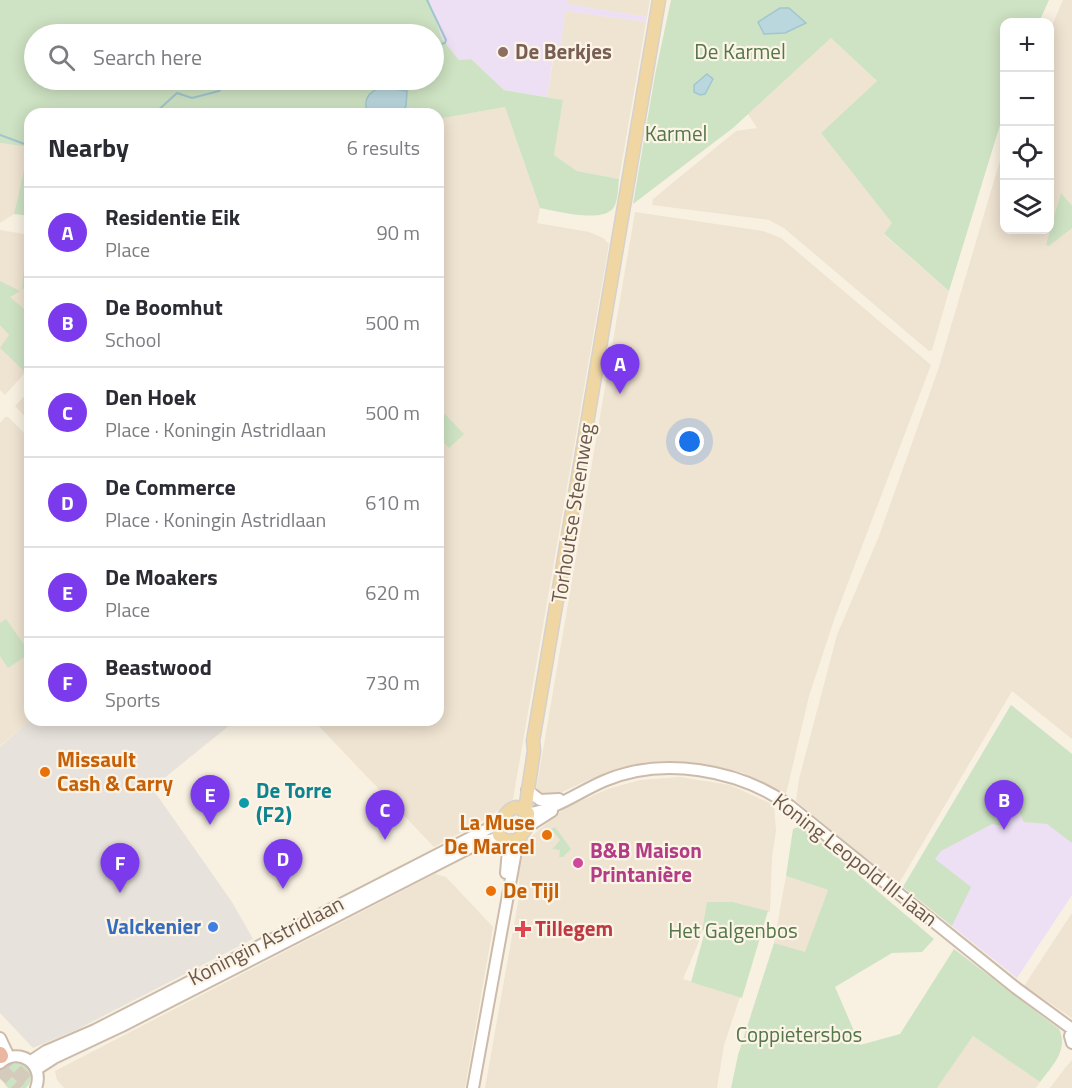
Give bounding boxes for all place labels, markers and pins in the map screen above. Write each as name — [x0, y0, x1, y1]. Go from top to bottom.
place label: De Berkjes — [515, 35, 612, 67]
marker: De Berkjes — [496, 45, 510, 59]
pin: A — [600, 344, 640, 394]
place label: Missault Cash & Carry — [57, 743, 173, 799]
marker: Missault Cash & Carry — [38, 765, 52, 779]
place label: De Torre (F2) — [256, 774, 332, 830]
pin: E — [190, 776, 230, 825]
pin: B — [984, 780, 1024, 830]
pin: C — [366, 790, 404, 840]
marker: De Torre (F2) — [237, 796, 251, 810]
place label: La Muse De Marcel — [444, 806, 535, 862]
marker: La Muse De Marcel — [540, 828, 554, 842]
place label: B&B Maison Printanière — [590, 834, 702, 890]
pin: D — [264, 840, 302, 889]
pin: F — [100, 844, 140, 893]
marker: B&B Maison Printanière — [571, 856, 585, 870]
place label: De Tijl — [503, 874, 559, 906]
marker: De Tijl — [484, 884, 498, 898]
place label: Valckenier — [106, 910, 201, 942]
place label: Tillegem — [535, 912, 613, 944]
marker: Valckenier — [206, 920, 220, 934]
marker: Tillegem — [516, 922, 530, 936]

